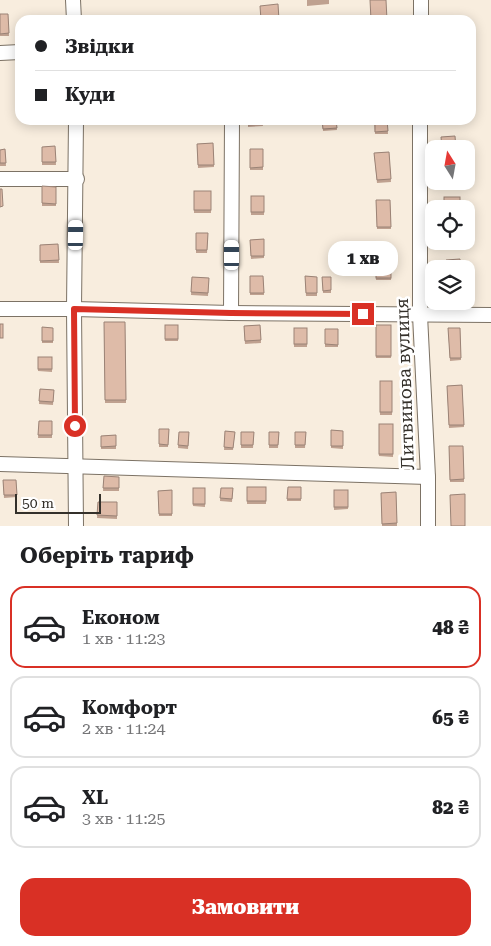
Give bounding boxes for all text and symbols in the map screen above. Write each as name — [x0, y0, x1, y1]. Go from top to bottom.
text: Звідки — [65, 35, 134, 58]
text: Куди — [65, 83, 115, 106]
north arrow — [425, 140, 475, 190]
map controls — [425, 140, 475, 310]
button: locate — [425, 200, 475, 250]
car — [68, 220, 83, 250]
car — [224, 240, 239, 270]
callout: 1 хв — [328, 242, 398, 276]
text: 1 хв — [347, 249, 379, 268]
button: layers — [425, 260, 475, 310]
street label: Литвинова вулиця — [391, 298, 418, 470]
route end — [352, 303, 374, 325]
route start — [64, 415, 86, 437]
scale bar — [15, 491, 101, 514]
text: 50 m — [22, 495, 54, 511]
text: Оберіть тариф — [20, 543, 194, 568]
icon: car — [22, 605, 67, 650]
text: Економ — [82, 606, 160, 629]
text: 48 ₴ — [432, 616, 469, 639]
text: 1 хв · 11:23 — [82, 629, 166, 648]
icon: car — [22, 695, 67, 740]
text: Комфорт — [82, 696, 177, 719]
text: 65 ₴ — [432, 706, 469, 729]
text: 2 хв · 11:24 — [82, 719, 166, 738]
icon: car — [22, 785, 67, 830]
text: XL — [82, 786, 108, 809]
text: 82 ₴ — [432, 796, 469, 819]
text: 3 хв · 11:25 — [82, 809, 166, 828]
button: Замовити — [20, 878, 471, 936]

